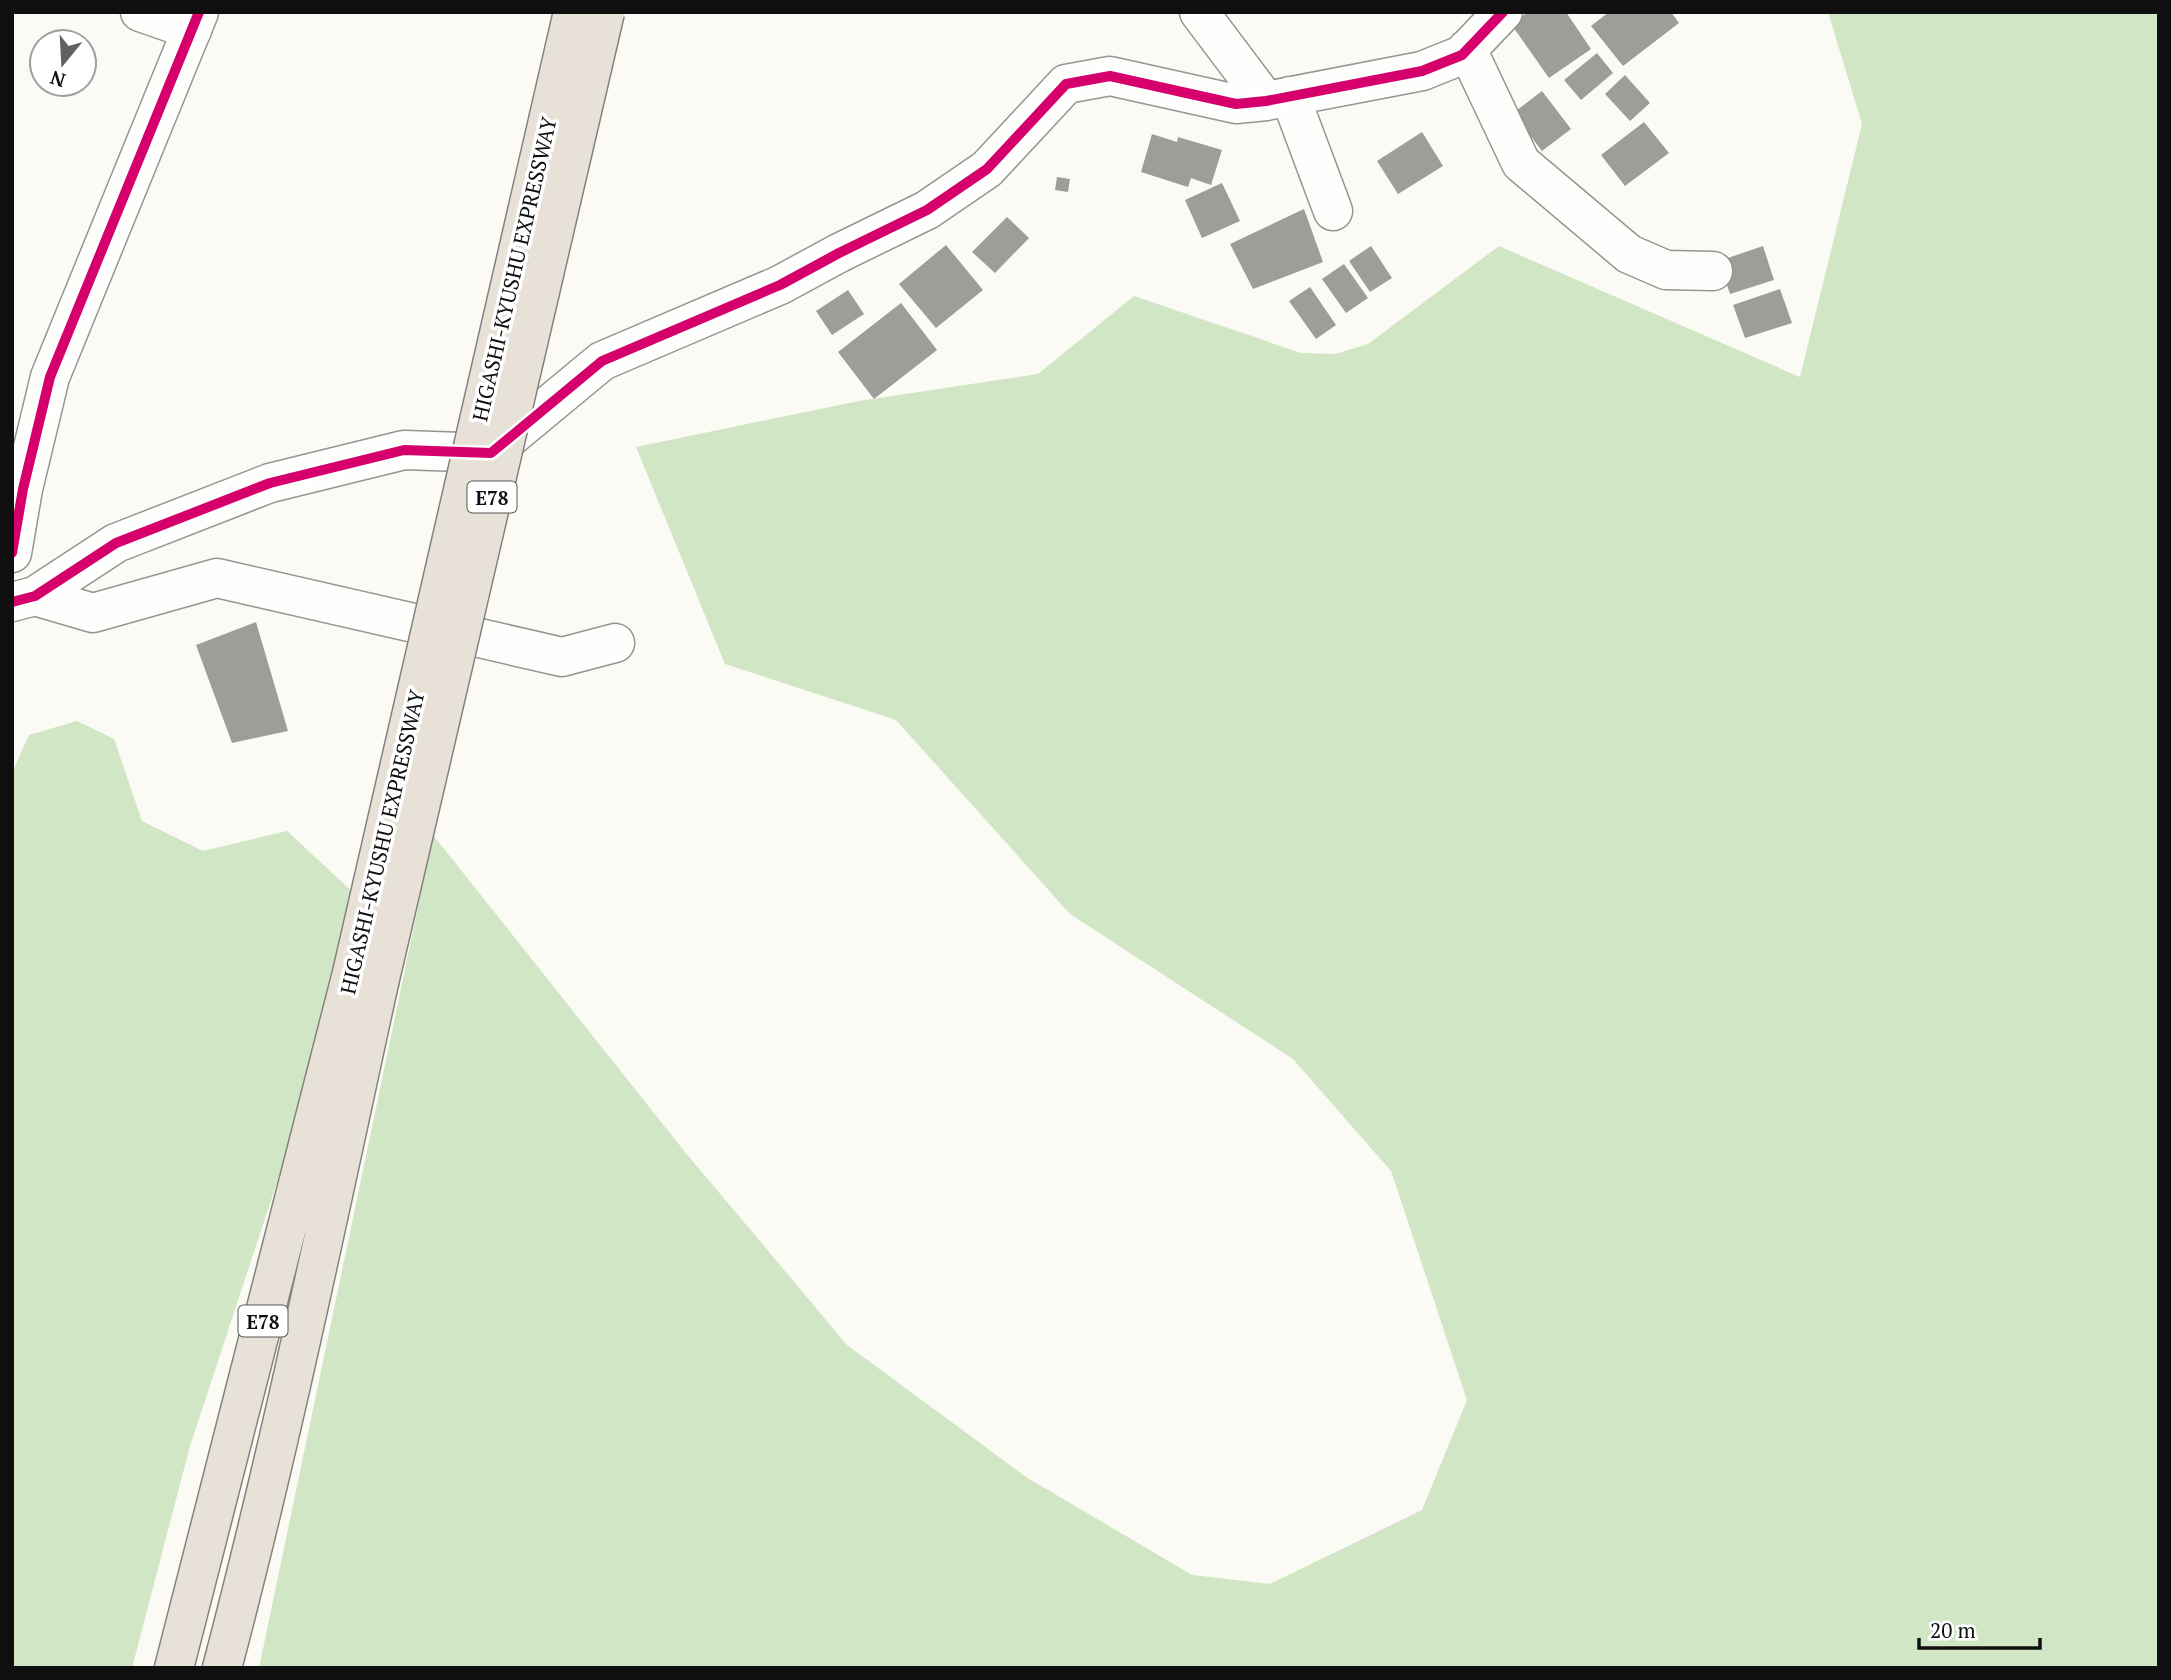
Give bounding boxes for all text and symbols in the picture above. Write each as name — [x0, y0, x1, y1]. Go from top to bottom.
north arrow — [28, 28, 98, 98]
text: N — [46, 65, 68, 94]
street label: HIGASHI-KYUSHU EXPRESSWAY — [465, 114, 563, 424]
road number: E78 — [468, 482, 516, 512]
street label: HIGASHI-KYUSHU EXPRESSWAY — [333, 687, 431, 997]
road number: E78 — [238, 1306, 288, 1336]
scale bar — [1919, 1606, 2040, 1650]
text: 20 m — [1930, 1616, 1976, 1644]

